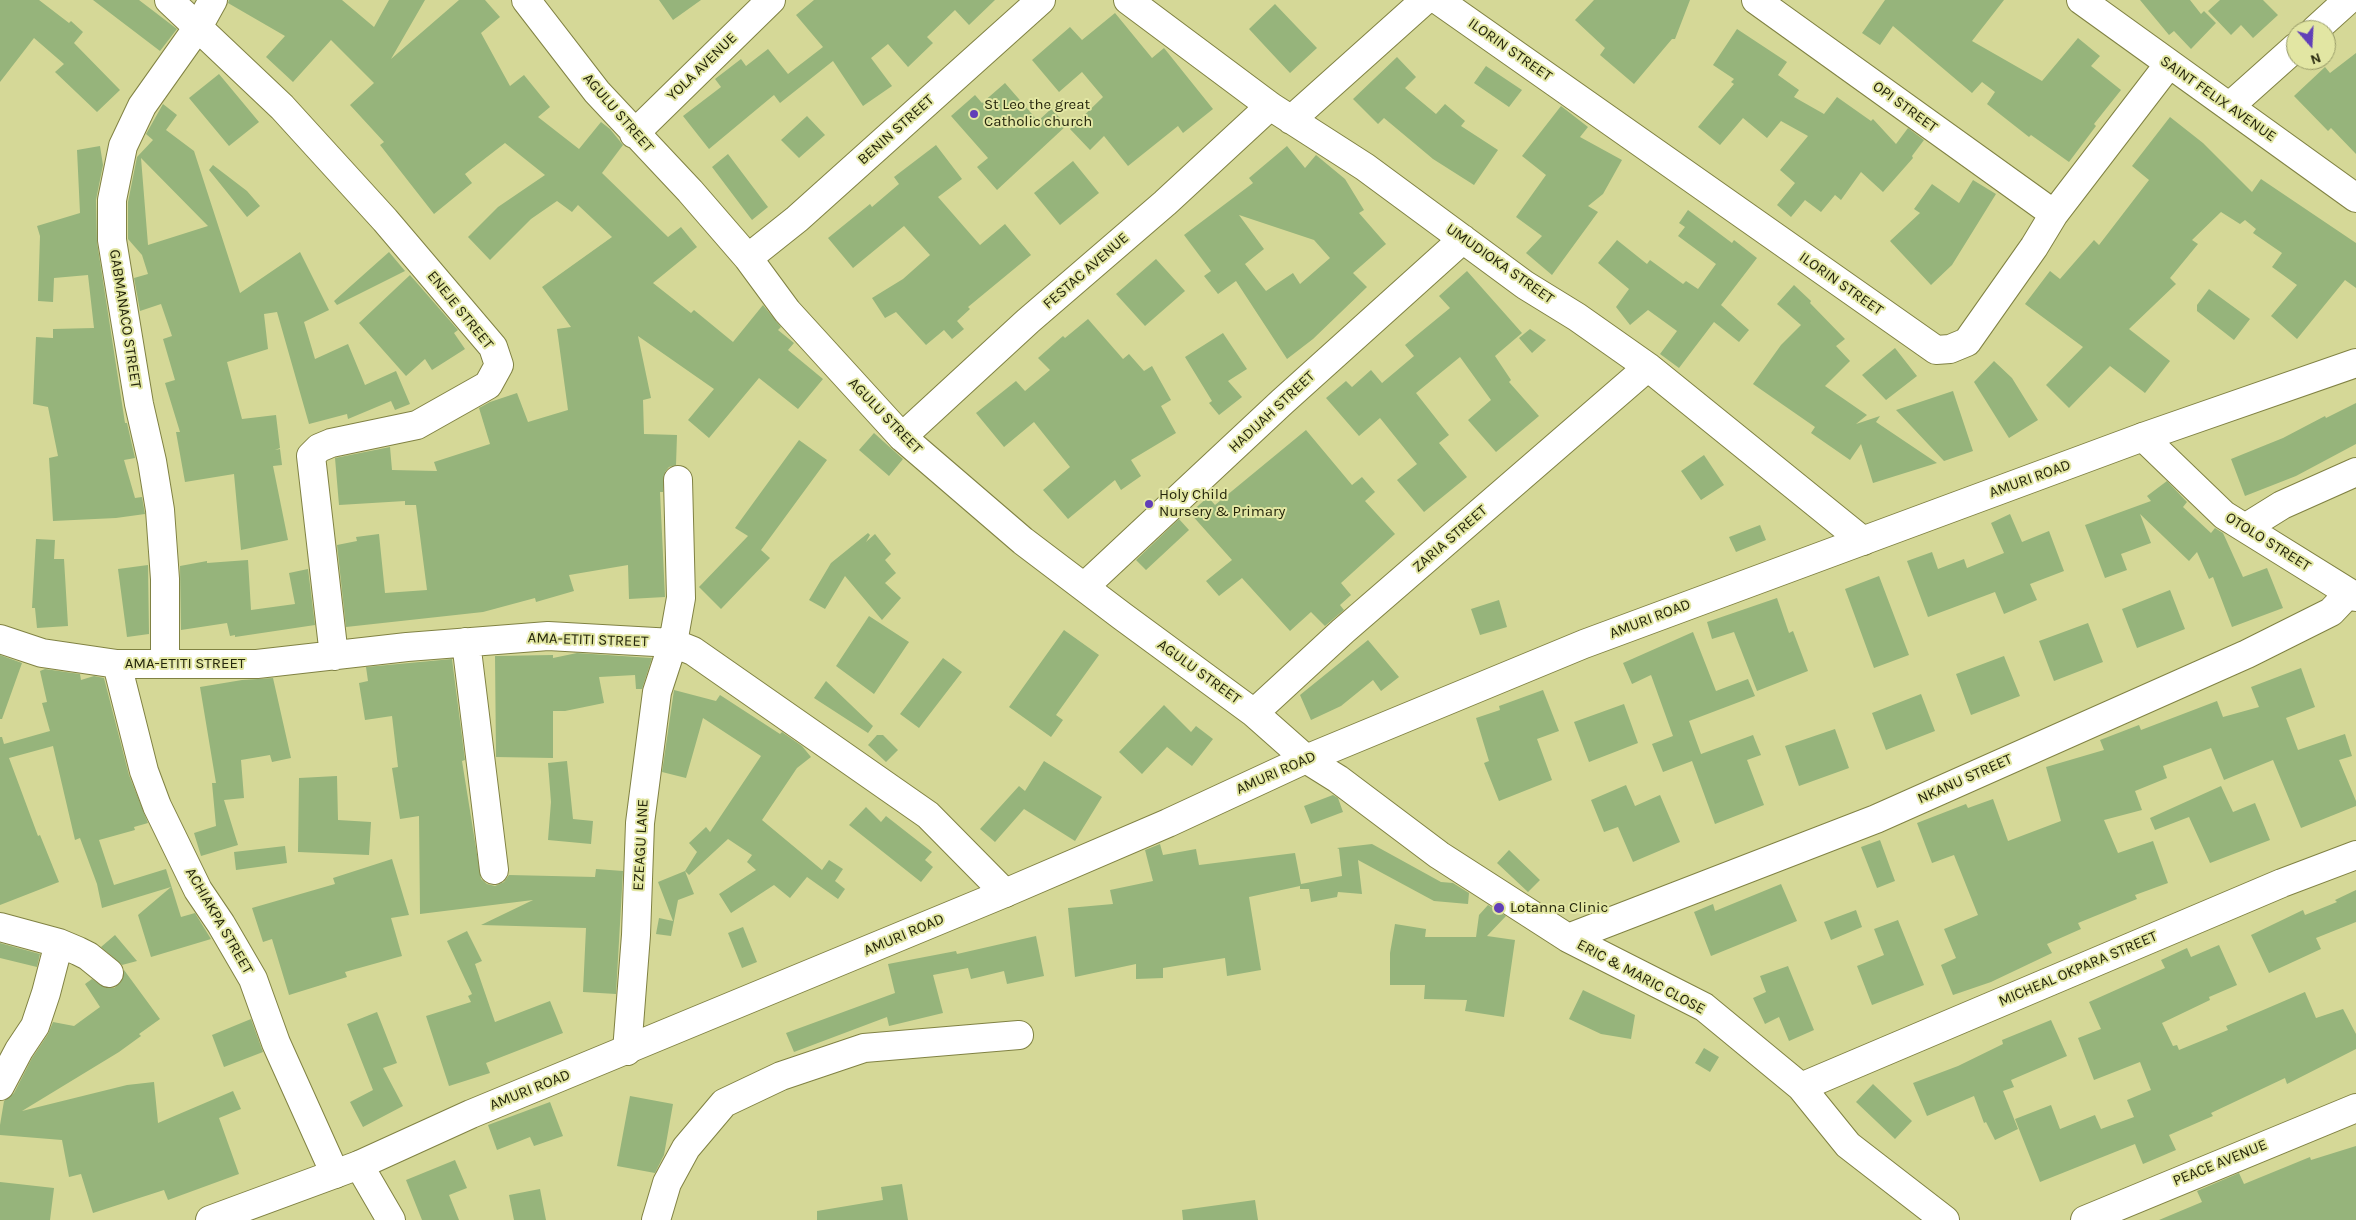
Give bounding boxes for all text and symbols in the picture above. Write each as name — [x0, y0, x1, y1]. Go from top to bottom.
street label: ILORIN STREET — [1465, 14, 1555, 86]
north arrow — [2286, 20, 2336, 70]
street label: YOLA AVENUE — [663, 29, 741, 105]
text: N — [2308, 49, 2323, 68]
street label: SAINT FELIX AVENUE — [2157, 52, 2279, 146]
street label: AGULU STREET — [579, 70, 657, 156]
street label: OPI STREET — [1869, 77, 1941, 137]
street label: BENIN STREET — [854, 91, 938, 169]
place label: St Leo the great Catholic church — [984, 96, 1092, 131]
marker: St Leo the great Catholic church — [968, 108, 980, 120]
street label: UMUDIOKA STREET — [1443, 220, 1557, 308]
street label: FESTAC AVENUE — [1040, 229, 1132, 313]
street label: GABMANACO STREET — [105, 248, 145, 390]
street label: ILORIN STREET — [1796, 248, 1886, 320]
street label: ENEJE STREET — [423, 267, 497, 353]
street label: HADIJAH STREET — [1225, 368, 1319, 456]
street label: AGULU STREET — [844, 374, 926, 458]
street label: AMURI ROAD — [1987, 456, 2073, 502]
place label: Holy Child Nursery & Primary — [1159, 486, 1285, 521]
marker: Holy Child Nursery & Primary — [1143, 498, 1155, 510]
street label: ZARIA STREET — [1409, 502, 1491, 576]
street label: OTOLO STREET — [2222, 509, 2314, 575]
street label: AMURI ROAD — [1607, 595, 1693, 643]
street label: AMA-ETITI STREET — [527, 629, 649, 651]
street label: AGULU STREET — [1154, 636, 1244, 708]
street label: AMA-ETITI STREET — [125, 655, 245, 673]
street label: AMURI ROAD — [1233, 747, 1319, 799]
street label: NKANU STREET — [1915, 750, 2015, 808]
street label: EZEAGU LANE — [630, 799, 652, 891]
street label: ACHIAKPA STREET — [181, 865, 257, 977]
place label: Lotanna Clinic — [1510, 899, 1608, 917]
marker: Lotanna Clinic — [1492, 901, 1506, 915]
street label: AMURI ROAD — [861, 910, 947, 960]
street label: MICHEAL OKPARA STREET — [1996, 927, 2160, 1011]
street label: ERIC & MARIC CLOSE — [1574, 936, 1708, 1018]
street label: AMURI ROAD — [487, 1066, 573, 1114]
street label: PEACE AVENUE — [2170, 1136, 2270, 1190]

